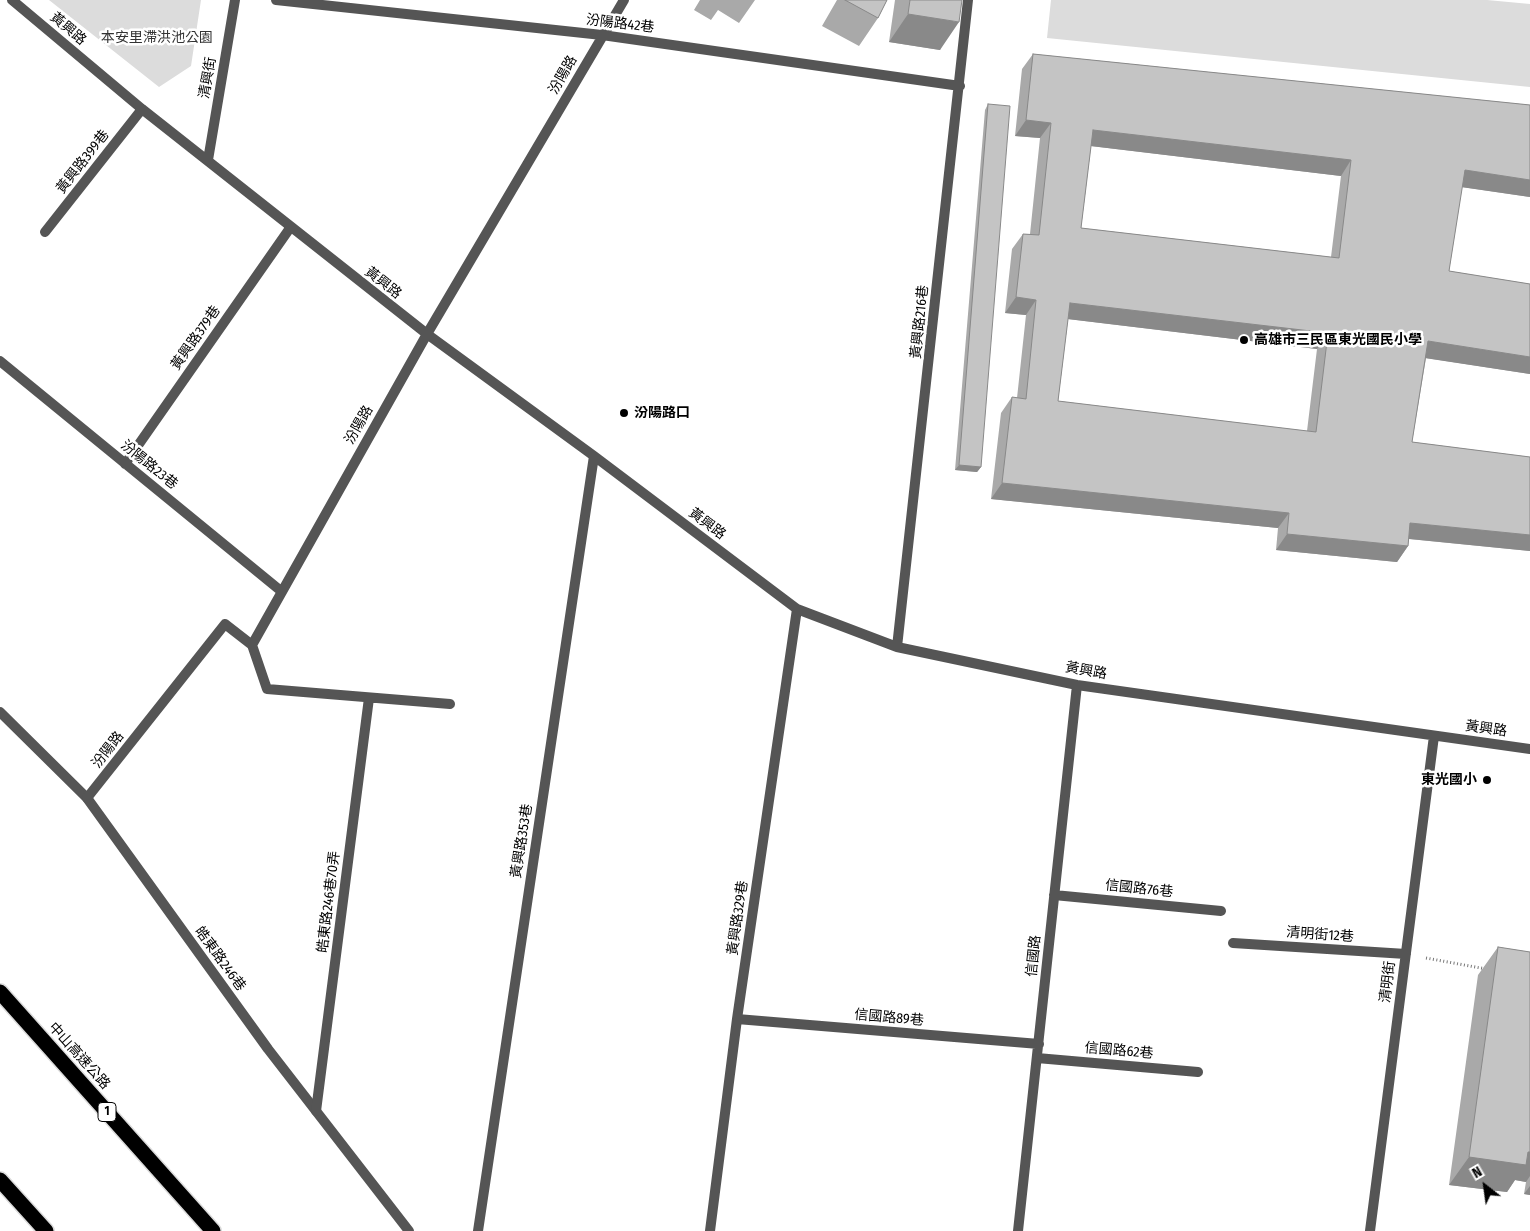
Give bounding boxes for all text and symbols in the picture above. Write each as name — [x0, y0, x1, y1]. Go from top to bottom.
street label: 黃興路 — [47, 9, 89, 49]
street label: 汾陽路42巷 — [585, 11, 655, 37]
park label: 本安里滯洪池公園 — [101, 30, 213, 46]
street label: 汾陽路 — [545, 53, 581, 97]
street label: 清興街 — [196, 56, 220, 100]
street label: 黃興路399巷 — [53, 127, 113, 197]
street label: 黃興路 — [361, 263, 405, 303]
street label: 黃興路216巷 — [908, 284, 932, 360]
street label: 黃興路379巷 — [168, 303, 224, 373]
place label: 高雄市三民區東光國民小學 — [1254, 332, 1422, 348]
marker: 高雄市三民區東光國民小學 — [1238, 334, 1250, 346]
street label: 汾陽路 — [341, 403, 377, 447]
place label: 汾陽路口 — [634, 405, 690, 421]
marker: 汾陽路口 — [618, 407, 630, 419]
street label: 汾陽路23巷 — [117, 437, 181, 493]
street label: 黃興路 — [685, 505, 729, 543]
street label: 黃興路 — [1064, 659, 1108, 683]
street label: 黃興路 — [1464, 718, 1508, 740]
street label: 汾陽路 — [88, 728, 128, 772]
place label: 東光國小 — [1421, 772, 1477, 788]
marker: 東光國小 — [1481, 774, 1493, 786]
street label: 黃興路353巷 — [508, 803, 536, 879]
street label: 皓東路246巷70弄 — [314, 850, 344, 954]
street label: 信國路76巷 — [1104, 877, 1174, 901]
street label: 黃興路329巷 — [724, 880, 752, 956]
street label: 皓東路246巷 — [191, 923, 249, 995]
street label: 清明街12巷 — [1286, 924, 1354, 946]
street label: 信國路 — [1023, 934, 1045, 978]
street label: 清明街 — [1377, 960, 1399, 1004]
street label: 信國路89巷 — [854, 1007, 924, 1029]
street label: 中山高速公路 — [45, 1019, 113, 1093]
street label: 信國路62巷 — [1084, 1040, 1154, 1062]
road number: 1 — [98, 1102, 116, 1122]
north arrow — [1460, 1161, 1510, 1211]
text: N — [1469, 1163, 1485, 1182]

